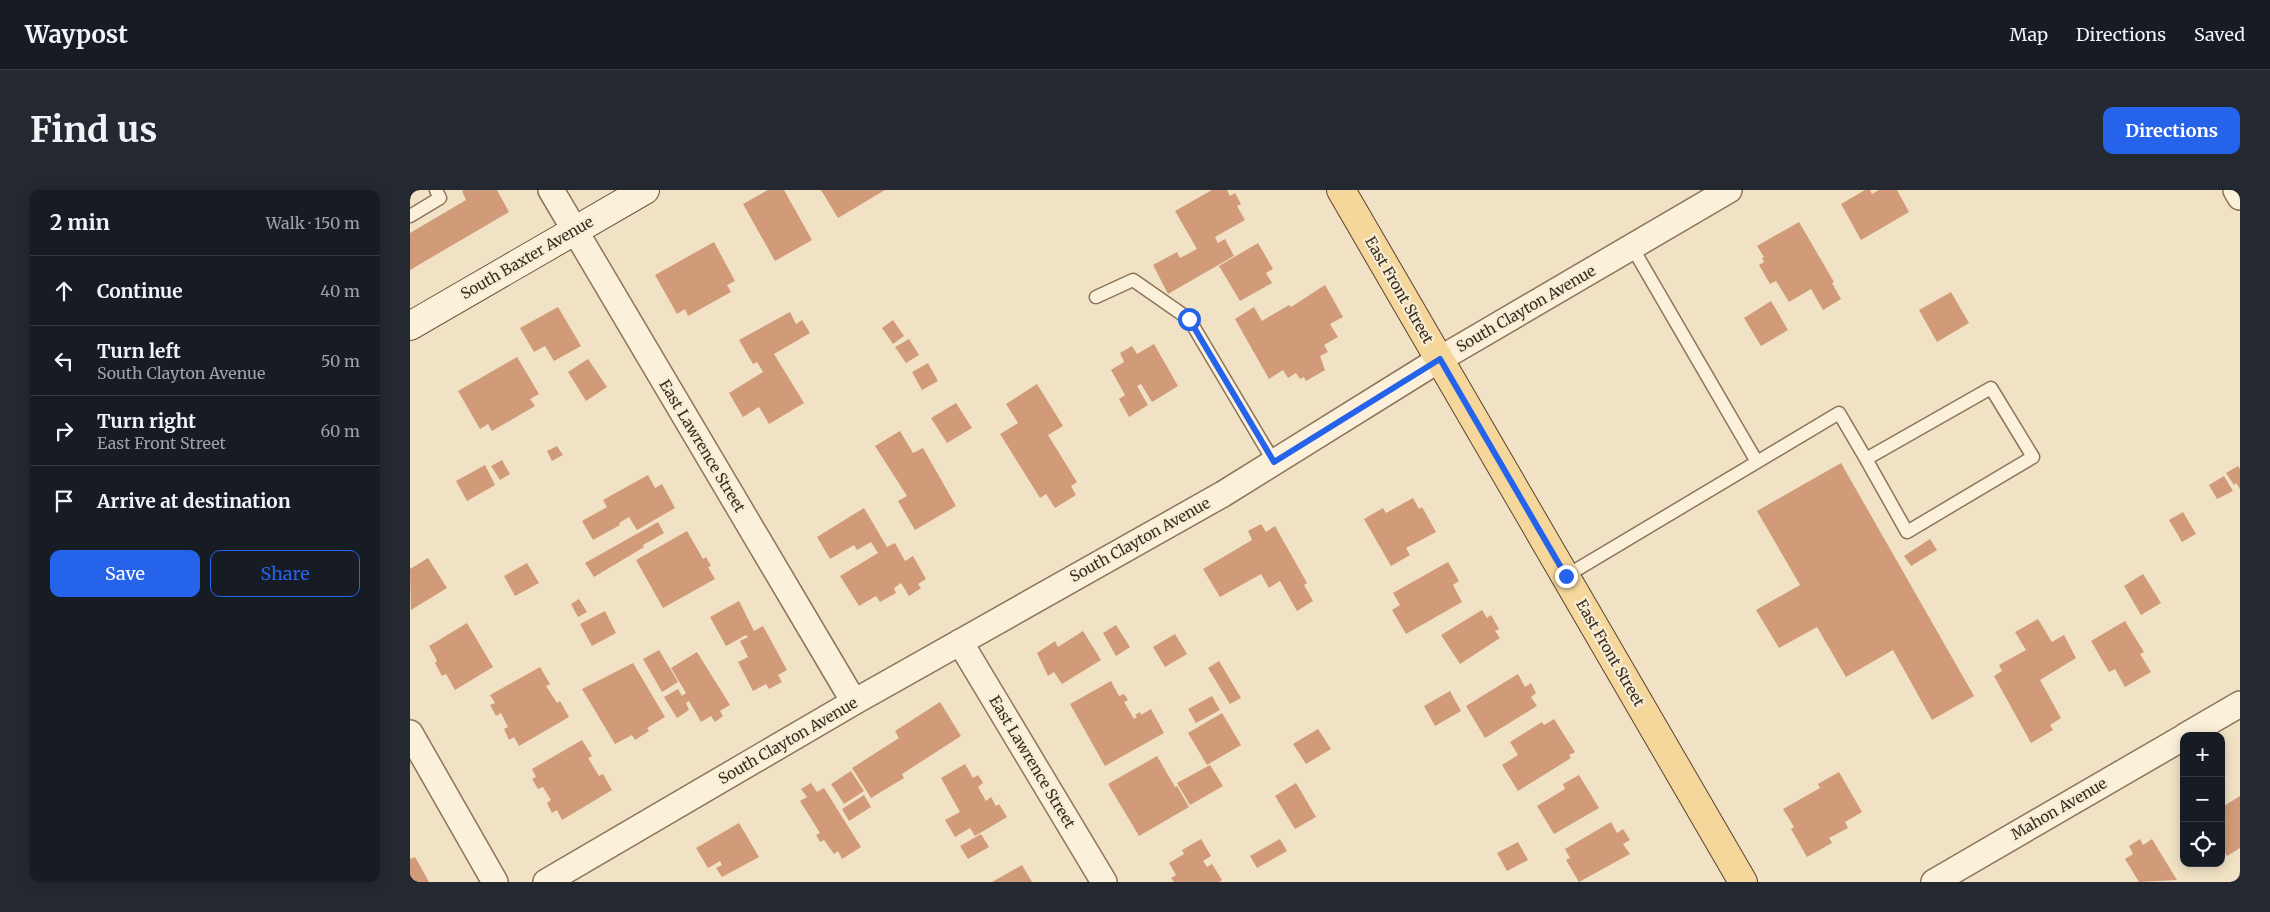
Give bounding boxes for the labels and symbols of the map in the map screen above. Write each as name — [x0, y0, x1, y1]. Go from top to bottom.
street label: South Baxter Avenue — [457, 212, 597, 303]
street label: East Front Street — [1361, 233, 1438, 347]
street label: South Clayton Avenue — [1453, 261, 1599, 356]
route start — [1178, 308, 1201, 331]
street label: East Lawrence Street — [655, 376, 750, 516]
street label: South Clayton Avenue — [1066, 493, 1213, 586]
route end — [1555, 565, 1578, 588]
street label: East Front Street — [1572, 596, 1649, 710]
street label: East Lawrence Street — [985, 692, 1080, 832]
street label: South Clayton Avenue — [715, 693, 861, 788]
street label: Mahon Avenue — [2007, 773, 2110, 844]

